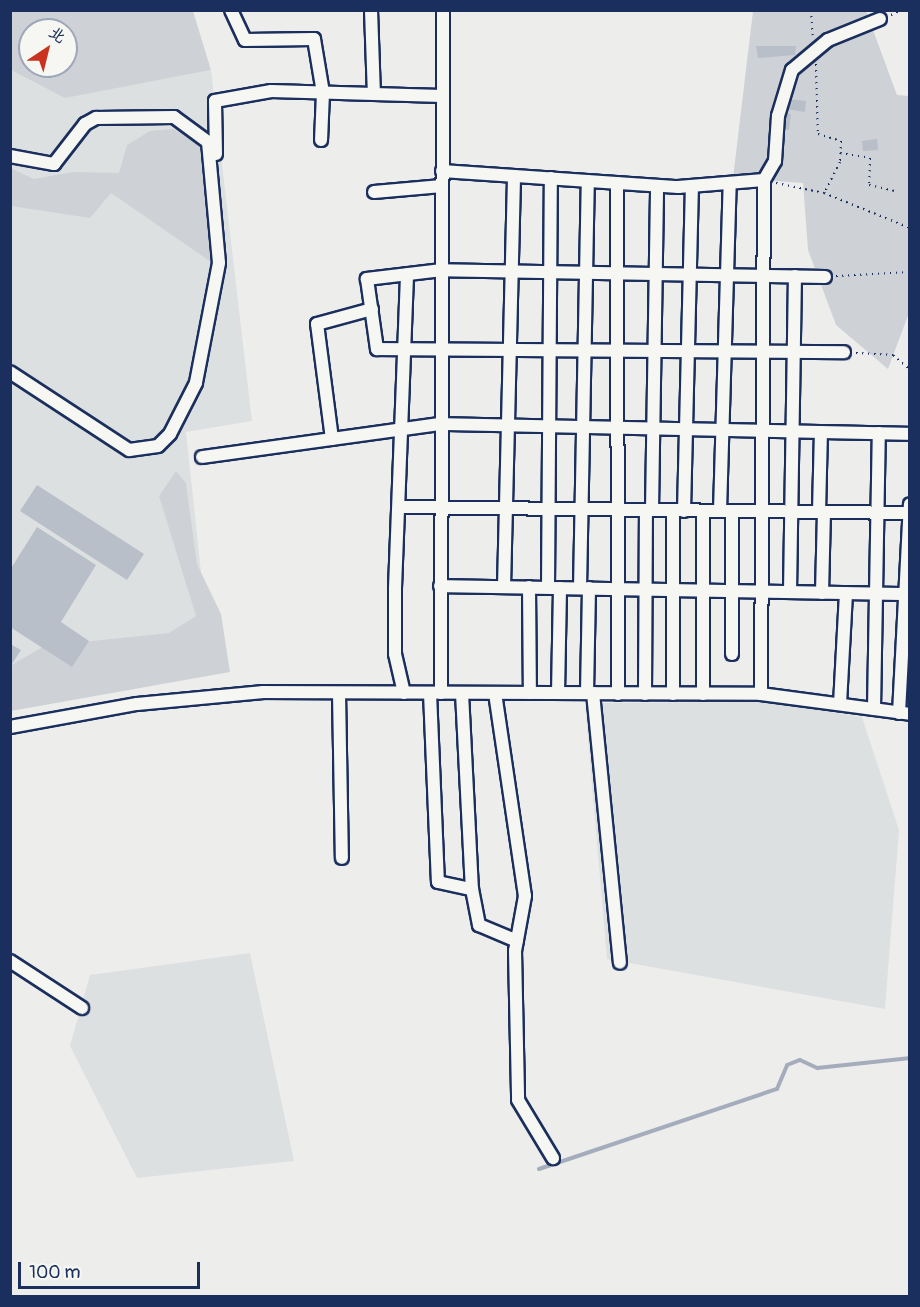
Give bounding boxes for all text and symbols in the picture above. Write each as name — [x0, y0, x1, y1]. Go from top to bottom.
north arrow — [18, 18, 78, 78]
text: 北 — [45, 22, 69, 48]
scale bar — [21, 1250, 202, 1288]
text: 100 m — [29, 1261, 81, 1284]

